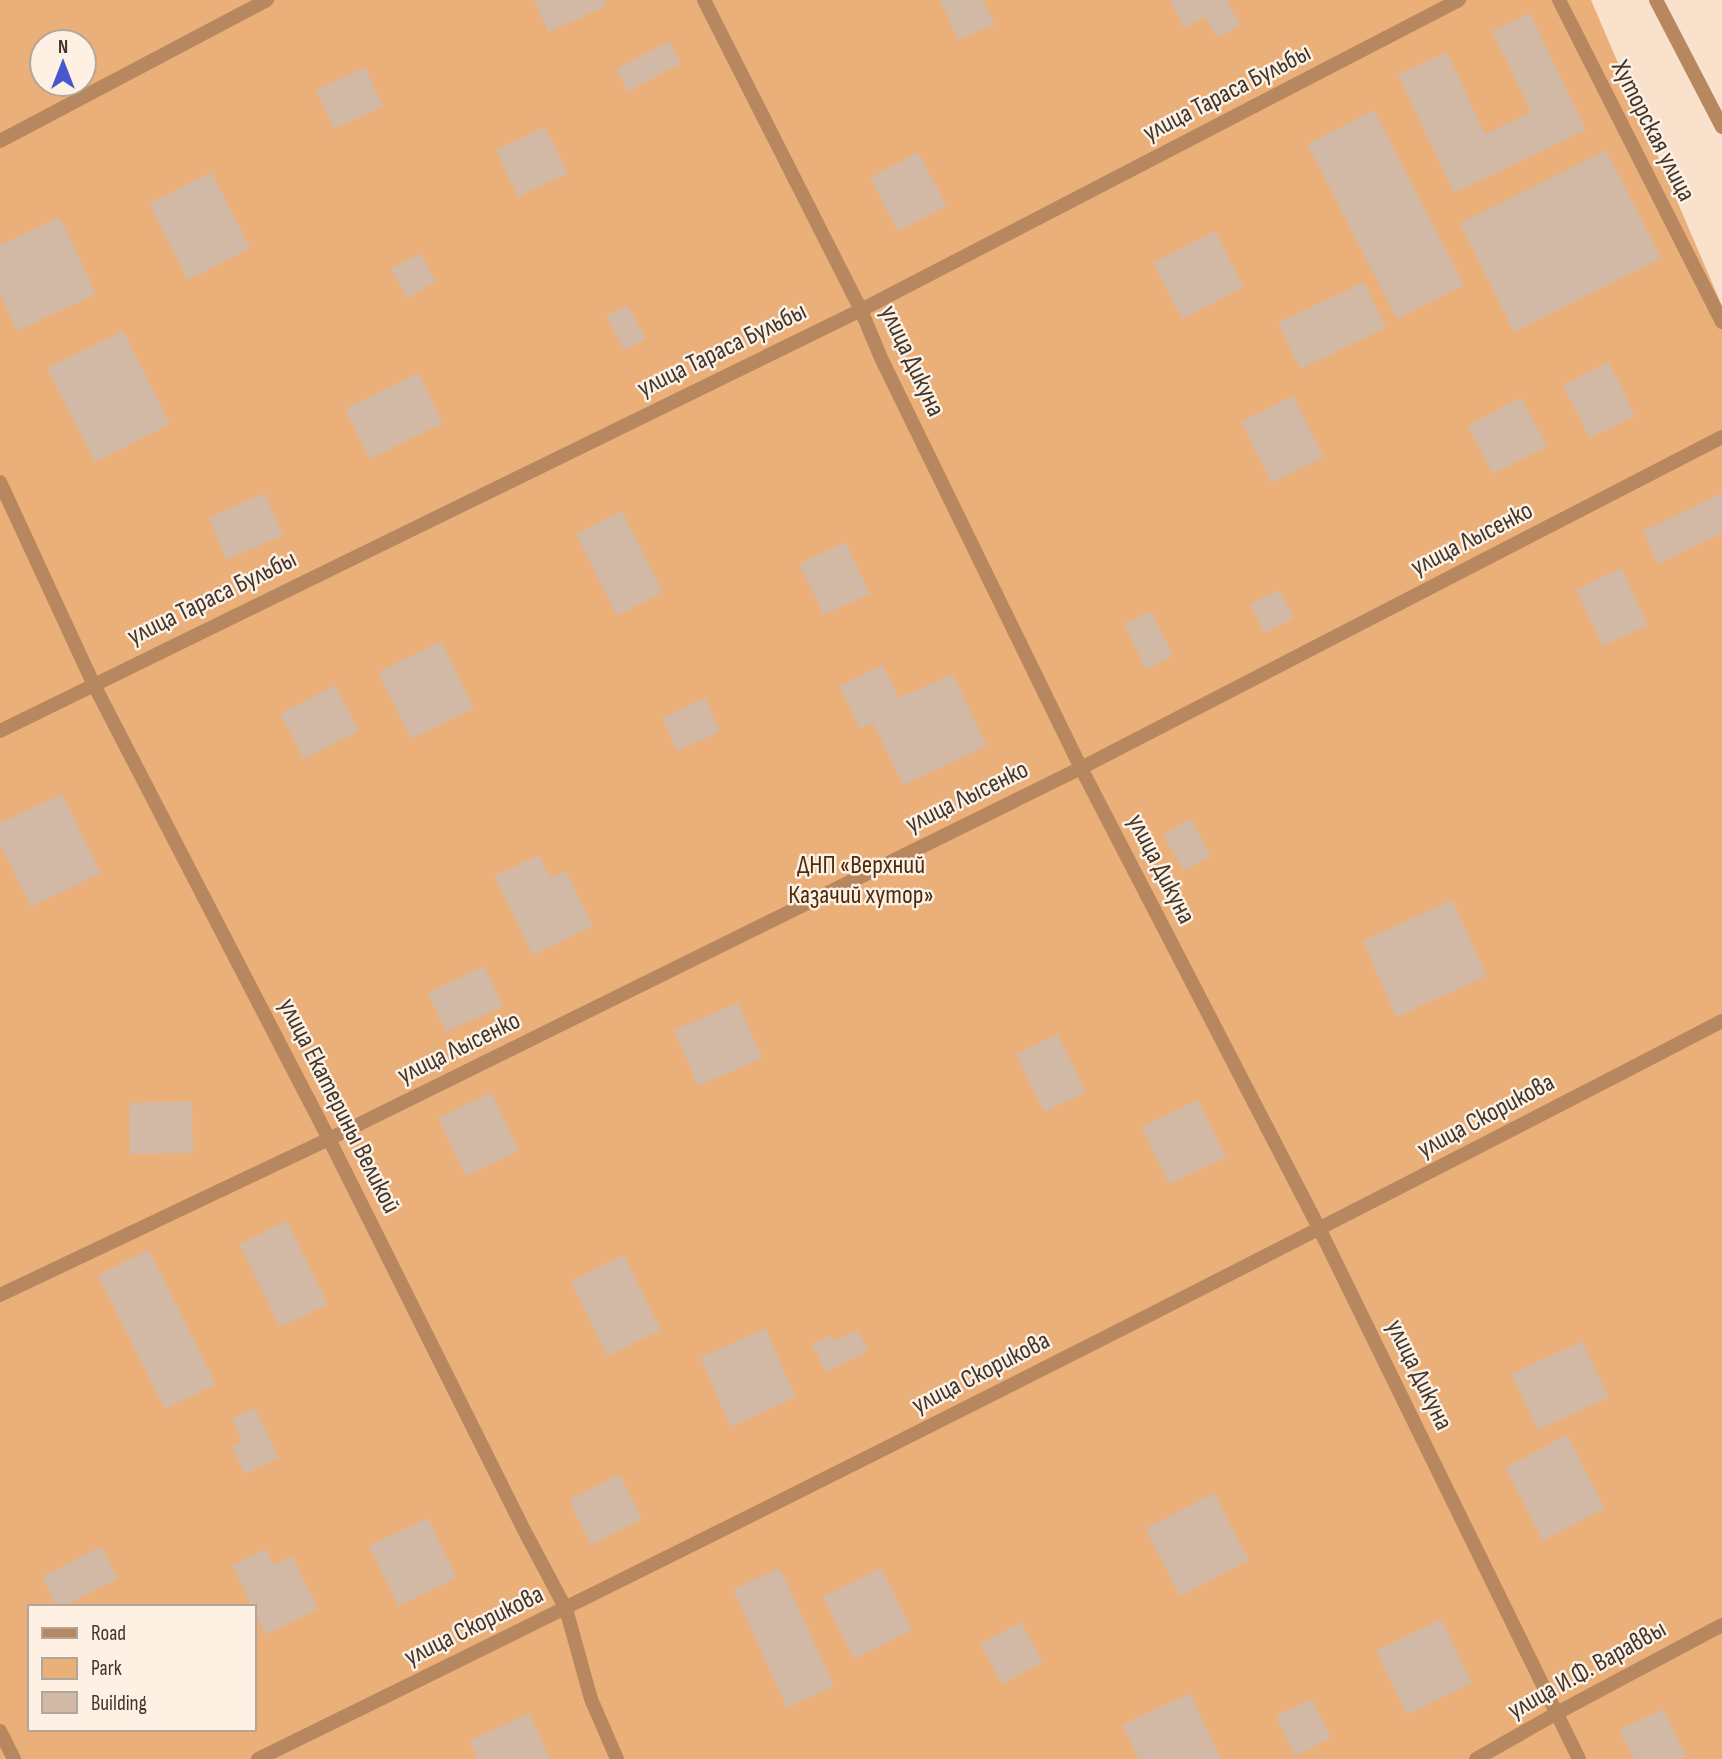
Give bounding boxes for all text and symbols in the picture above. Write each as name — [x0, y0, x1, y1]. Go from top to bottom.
north arrow — [28, 28, 98, 98]
text: N — [58, 36, 68, 59]
street label: улица Тараса Бульбы — [1138, 37, 1316, 149]
street label: Хуторская улица — [1604, 54, 1702, 207]
street label: улица Тараса Бульбы — [632, 296, 812, 404]
street label: улица Дикуна — [873, 301, 951, 421]
street label: улица Лысенко — [1406, 495, 1538, 583]
street label: улица Тараса Бульбы — [122, 544, 302, 652]
street label: улица Лысенко — [901, 754, 1033, 840]
street label: улица Дикуна — [1120, 809, 1202, 929]
park label: ДНП «Верхний Казачий хутор» — [788, 850, 934, 911]
street label: улица Екатерины Великой — [271, 993, 407, 1219]
street label: улица Лысенко — [393, 1005, 525, 1091]
street label: улица Скорикова — [1412, 1067, 1560, 1165]
street label: улица Дикуна — [1379, 1315, 1459, 1435]
street label: улица Скорикова — [907, 1325, 1055, 1421]
street label: улица Скорикова — [400, 1579, 548, 1673]
legend — [28, 1605, 256, 1731]
street label: улица И.Ф. Вараввы — [1502, 1614, 1672, 1726]
text: Road — [91, 1621, 126, 1646]
text: Park — [91, 1656, 122, 1681]
text: Building — [91, 1691, 147, 1716]

